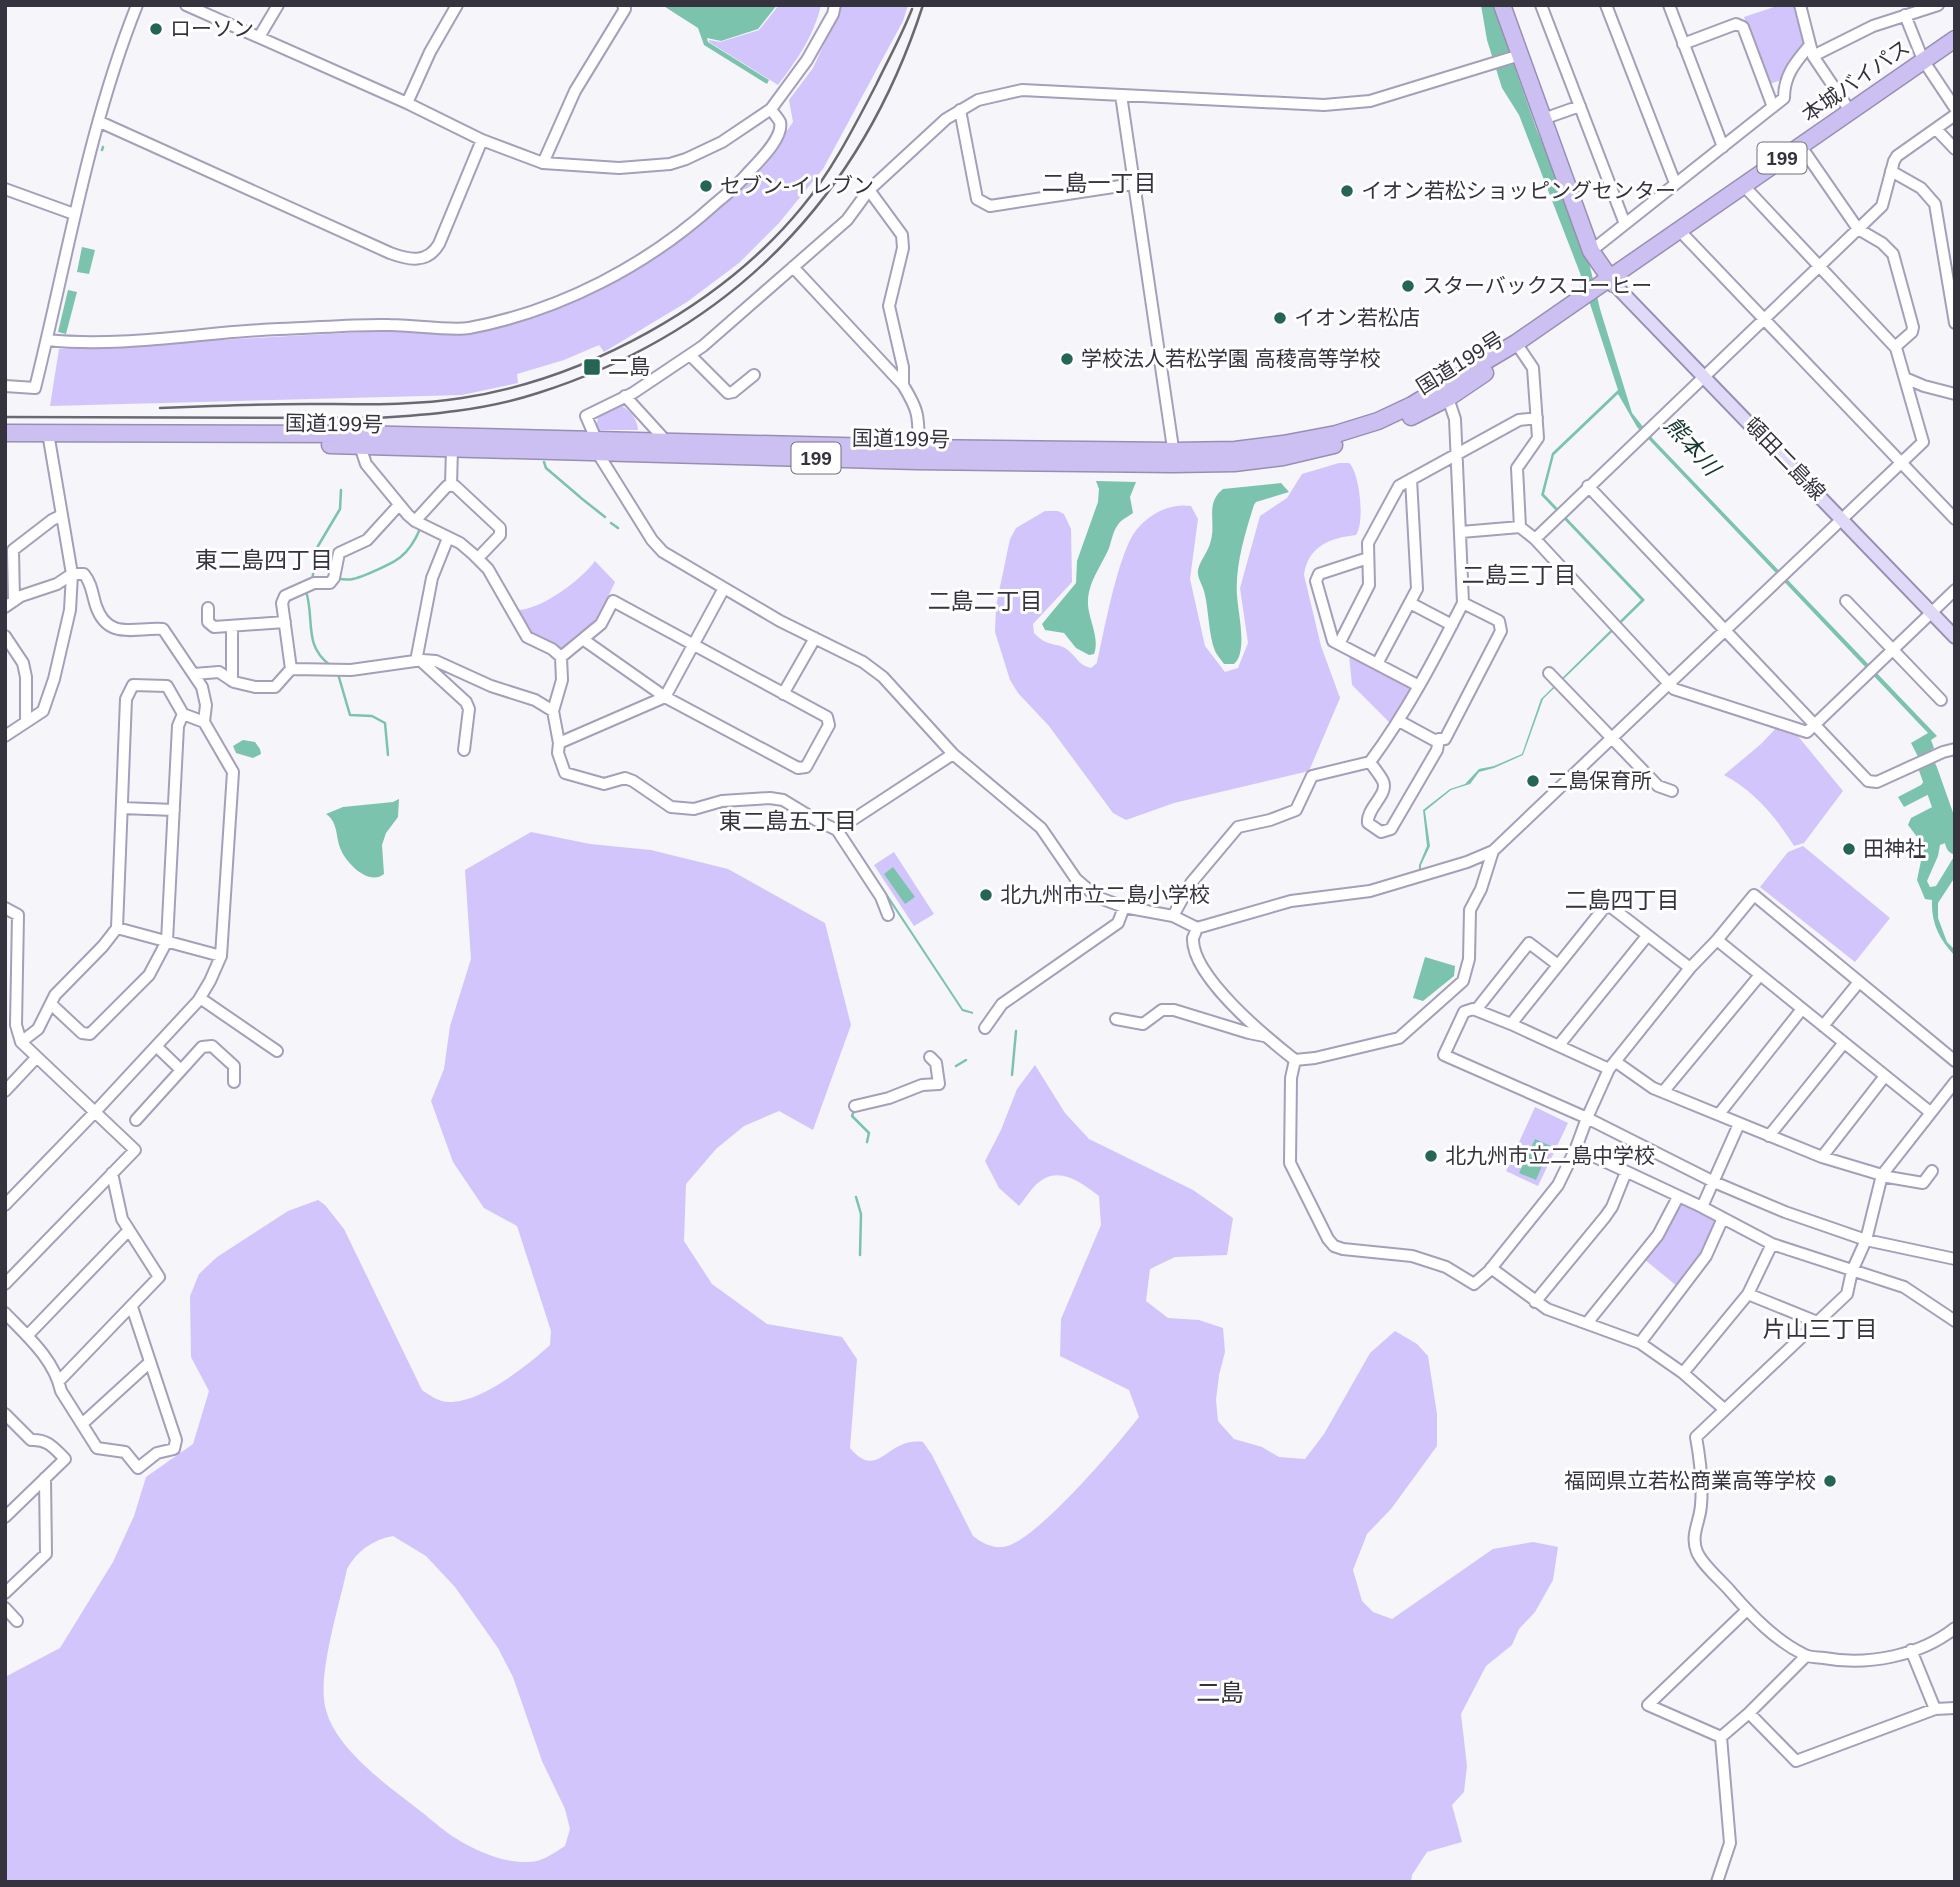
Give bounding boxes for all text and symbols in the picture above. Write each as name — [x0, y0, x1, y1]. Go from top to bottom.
place label: ローソン — [170, 17, 254, 40]
marker: ローソン — [148, 21, 164, 37]
street label: 本城バイパス — [1798, 35, 1914, 126]
road number: 199 — [1758, 142, 1806, 174]
district label: 二島一丁目 — [1042, 170, 1157, 196]
place label: セブン-イレブン — [720, 174, 874, 197]
marker: セブン-イレブン — [698, 178, 714, 194]
place label: イオン若松ショッピングセンター — [1361, 179, 1676, 202]
marker: イオン若松ショッピングセンター — [1339, 183, 1355, 199]
place label: スターバックスコーヒー — [1422, 274, 1652, 297]
marker: スターバックスコーヒー — [1400, 278, 1416, 294]
place label: イオン若松店 — [1294, 306, 1420, 329]
marker: イオン若松店 — [1272, 310, 1288, 326]
street label: 国道199号 — [1412, 327, 1507, 398]
place label: 学校法人若松学園 高稜高等学校 — [1081, 347, 1381, 370]
marker: 学校法人若松学園 高稜高等学校 — [1059, 351, 1075, 367]
place label: 二島 — [608, 355, 650, 378]
marker: 二島 — [582, 357, 602, 377]
street label: 国道199号 — [285, 411, 383, 436]
water label: 熊本川 — [1659, 412, 1727, 483]
street label: 頓田二島線 — [1741, 413, 1830, 504]
street label: 国道199号 — [852, 426, 950, 451]
road number: 199 — [792, 442, 840, 474]
district label: 東二島四丁目 — [195, 547, 333, 573]
district label: 二島三丁目 — [1462, 562, 1577, 588]
district label: 二島二丁目 — [928, 588, 1043, 614]
place label: 二島保育所 — [1547, 769, 1652, 792]
marker: 二島保育所 — [1525, 773, 1541, 789]
district label: 東二島五丁目 — [719, 808, 857, 834]
place label: 田神社 — [1863, 837, 1926, 860]
marker: 田神社 — [1841, 841, 1857, 857]
place label: 北九州市立二島小学校 — [1000, 883, 1210, 906]
marker: 北九州市立二島小学校 — [978, 887, 994, 903]
district label: 二島四丁目 — [1565, 887, 1680, 913]
place label: 北九州市立二島中学校 — [1445, 1144, 1655, 1167]
marker: 北九州市立二島中学校 — [1423, 1148, 1439, 1164]
district label: 片山三丁目 — [1763, 1316, 1878, 1342]
place label: 福岡県立若松商業高等学校 — [1564, 1469, 1816, 1492]
marker: 福岡県立若松商業高等学校 — [1822, 1473, 1838, 1489]
district label: 二島 — [1196, 1679, 1244, 1706]

